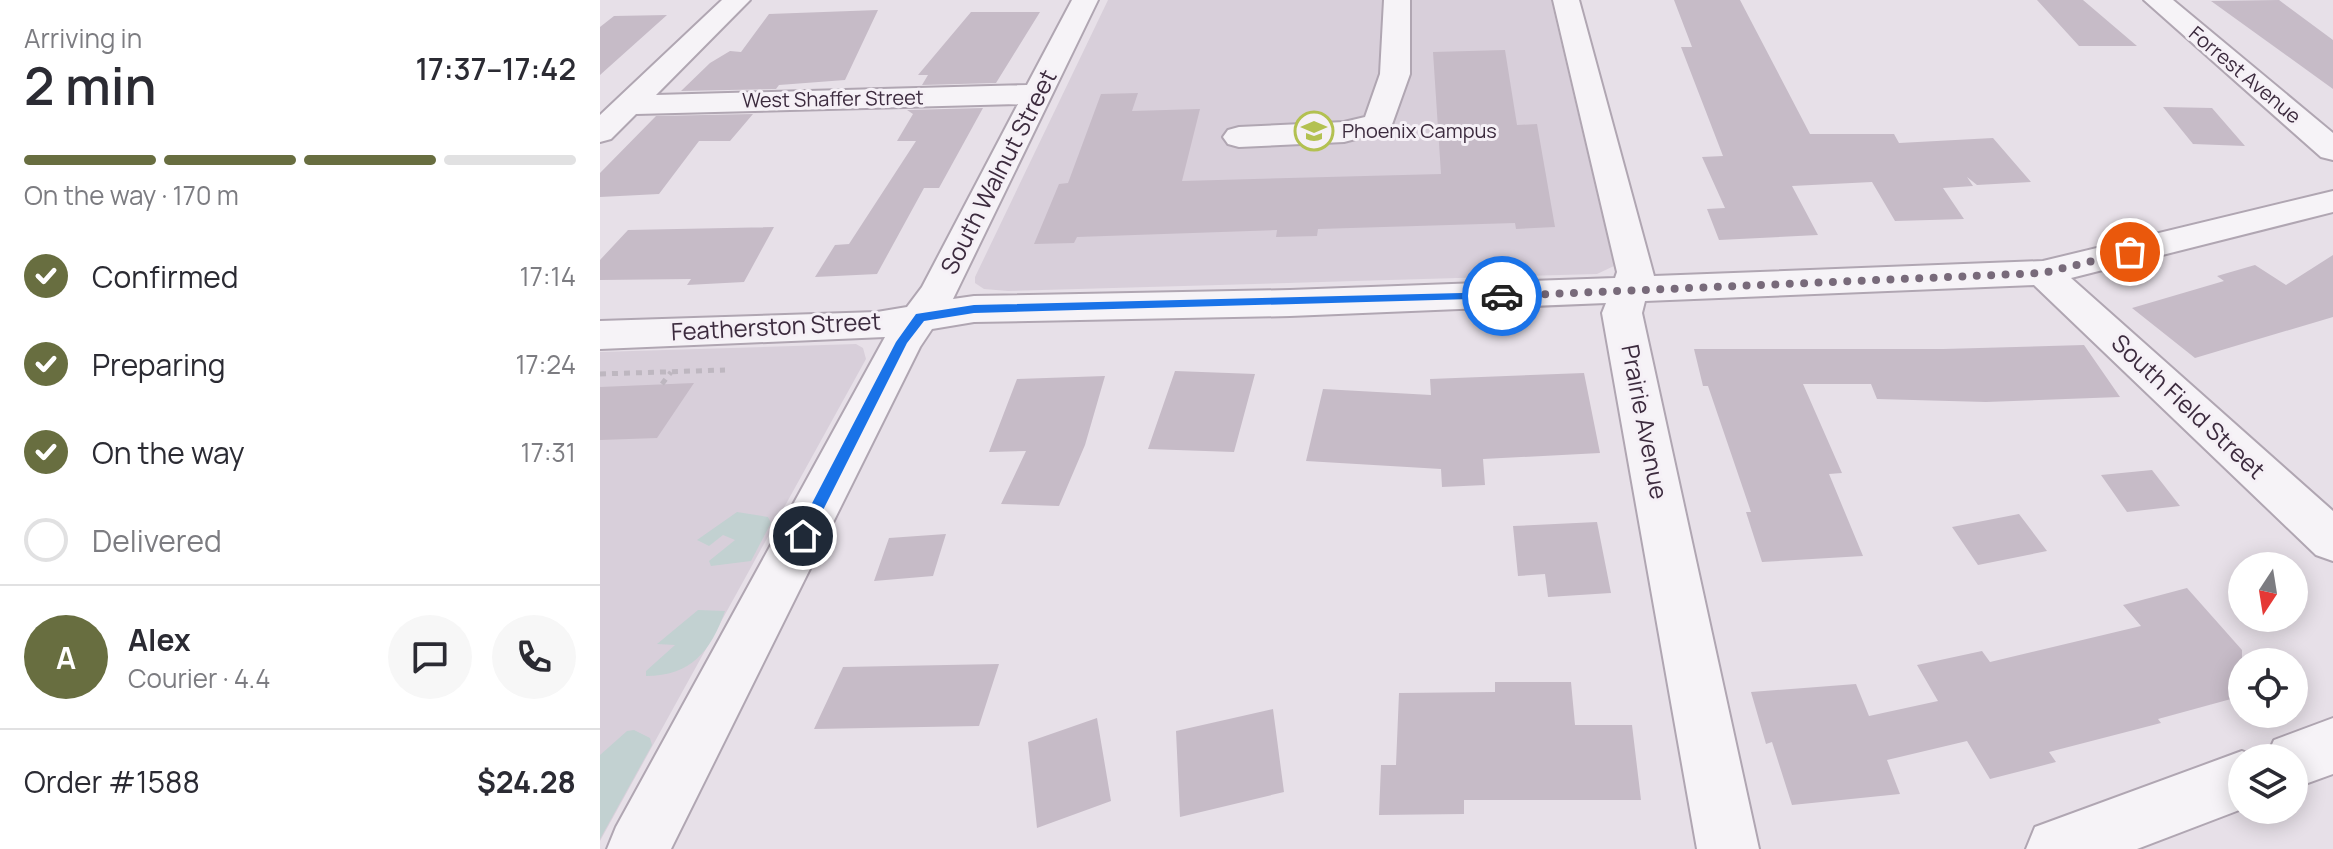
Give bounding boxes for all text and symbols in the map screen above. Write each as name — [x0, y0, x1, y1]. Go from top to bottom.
text: Arriving in — [24, 20, 142, 56]
street label: Forrest Avenue — [2184, 20, 2307, 129]
text: 17:37–17:42 — [415, 48, 576, 89]
text: 2 min — [24, 50, 157, 121]
street label: South Walnut Street — [932, 63, 1064, 279]
street label: West Shaffer Street — [742, 83, 924, 114]
school or university icon: Phoenix Campus — [1293, 110, 1335, 152]
place label: Phoenix Campus — [1342, 117, 1497, 144]
text: On the way · 170 m — [24, 177, 239, 213]
pin — [2096, 218, 2164, 286]
icon: bag — [2108, 230, 2152, 274]
icon: check — [24, 254, 68, 298]
text: Confirmed — [92, 256, 239, 297]
courier — [1462, 256, 1542, 336]
text: 17:14 — [520, 258, 576, 294]
icon: car — [1480, 274, 1524, 318]
street label: Featherston Street — [670, 304, 882, 347]
street label: South Field Street — [2105, 326, 2273, 486]
icon: check — [24, 342, 68, 386]
street label: Prairie Avenue — [1614, 342, 1677, 502]
text: Preparing — [92, 344, 226, 385]
text: 17:24 — [515, 346, 576, 382]
icon: check — [24, 430, 68, 474]
text: On the way — [92, 432, 245, 473]
text: 17:31 — [521, 434, 576, 470]
pin — [769, 502, 837, 570]
icon: home — [781, 514, 825, 558]
text: Delivered — [92, 520, 222, 561]
north arrow — [2228, 552, 2308, 632]
map controls — [2228, 552, 2308, 824]
button: chat — [388, 615, 472, 699]
button: phone — [492, 615, 576, 699]
text: Alex — [128, 619, 191, 660]
text: A — [56, 637, 76, 678]
button: locate — [2228, 648, 2308, 728]
text: Courier · 4.4 — [128, 660, 270, 696]
button: layers — [2228, 744, 2308, 824]
text: Order #1588 — [24, 761, 200, 802]
text: $24.28 — [477, 761, 576, 802]

